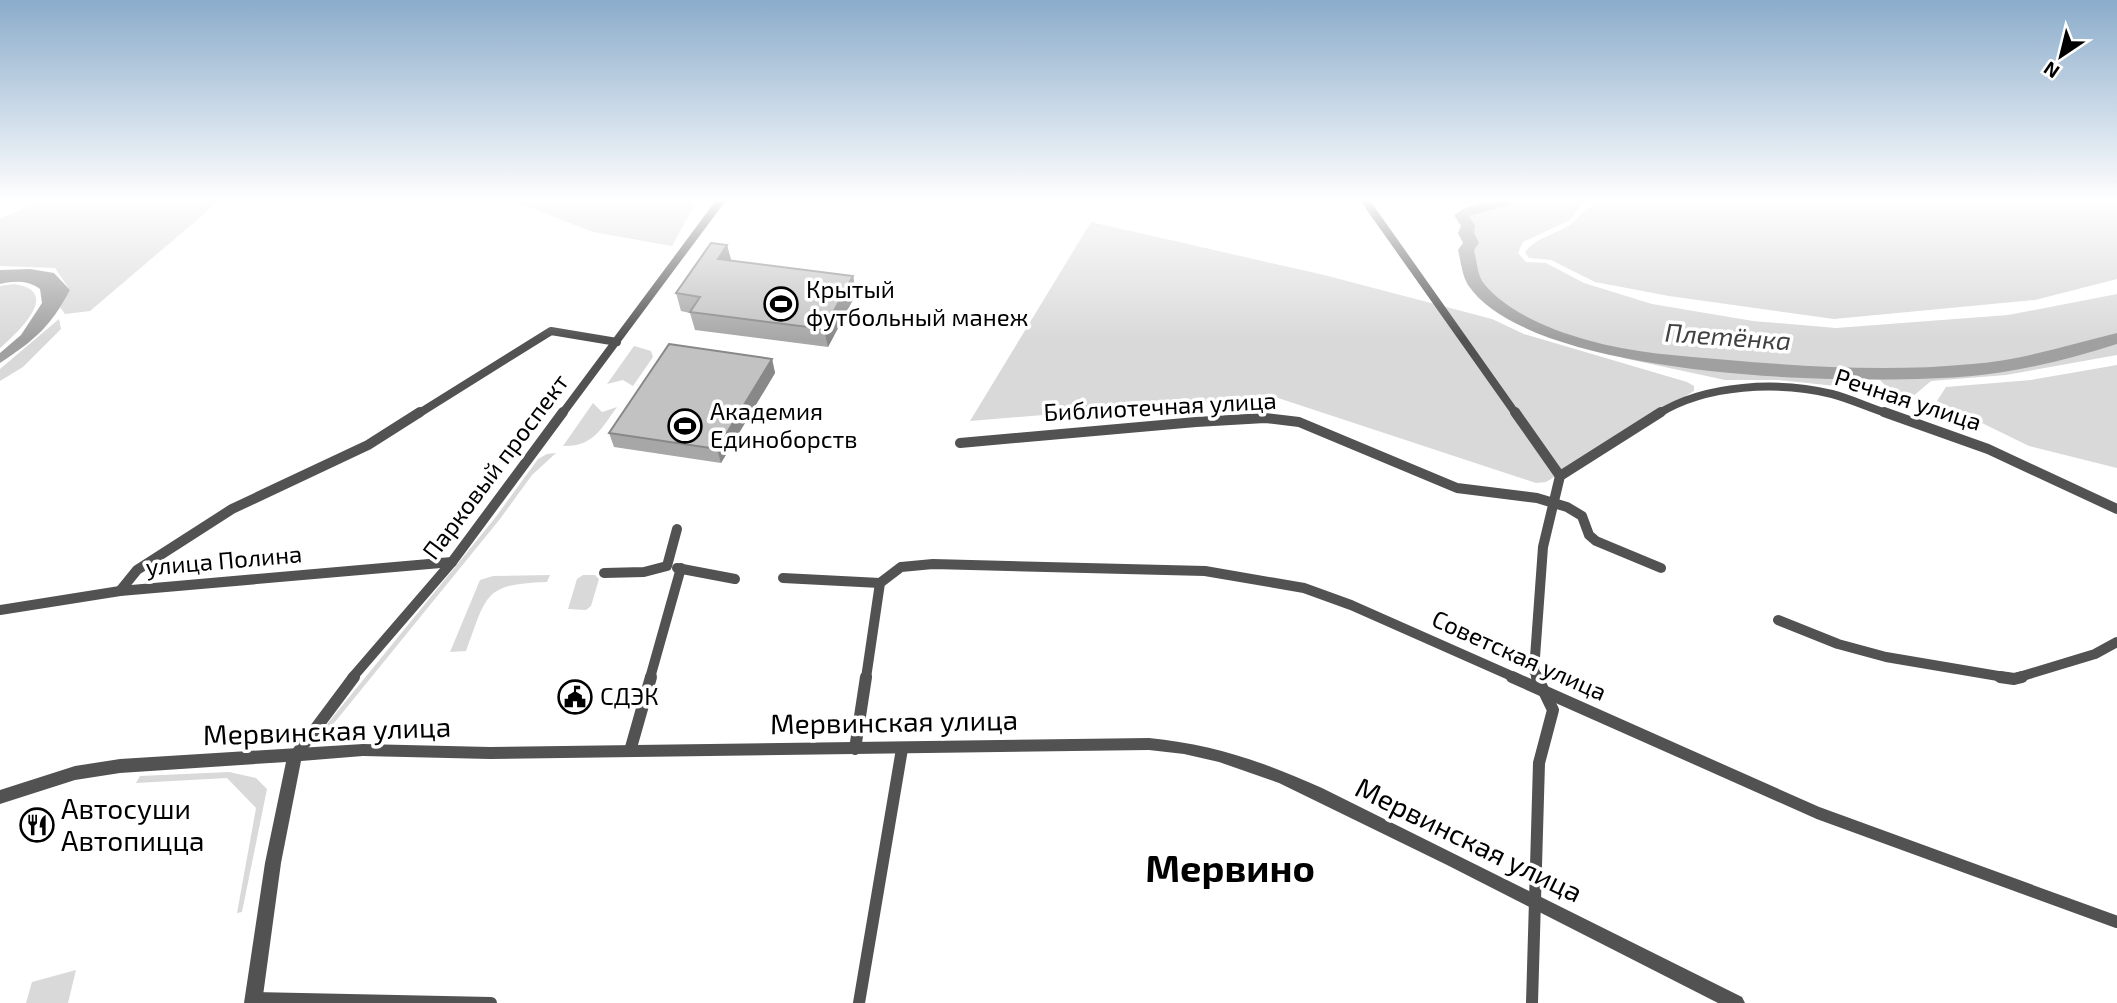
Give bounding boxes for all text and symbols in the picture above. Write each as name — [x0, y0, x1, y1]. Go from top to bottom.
north arrow — [2026, 21, 2096, 91]
text: N — [2039, 57, 2063, 84]
place label: Крытый футбольный манеж — [806, 274, 1028, 332]
sports icon: Крытый футбольный манеж — [762, 285, 800, 323]
water label: Плетёнка — [1664, 316, 1792, 355]
street label: Речная улица — [1831, 361, 1985, 437]
street label: Парковый проспект — [416, 368, 574, 564]
street label: Библиотечная улица — [1043, 385, 1277, 427]
place label: Академия Единоборств — [710, 396, 858, 453]
sports icon: Академия Единоборств — [666, 407, 704, 445]
street label: улица Полина — [145, 538, 303, 582]
street label: Советская улица — [1427, 603, 1611, 707]
public building icon: СДЭК — [556, 678, 594, 716]
place label: СДЭК — [600, 681, 659, 710]
street label: Мервинская улица — [770, 702, 1018, 740]
street label: Мервинская улица — [202, 709, 452, 751]
street label: Мервинская улица — [1350, 769, 1588, 909]
place label: Автосуши Автопицца — [61, 791, 205, 857]
restaurant icon: Автосуши Автопицца — [18, 806, 56, 844]
district label: Мервино — [1145, 844, 1315, 890]

